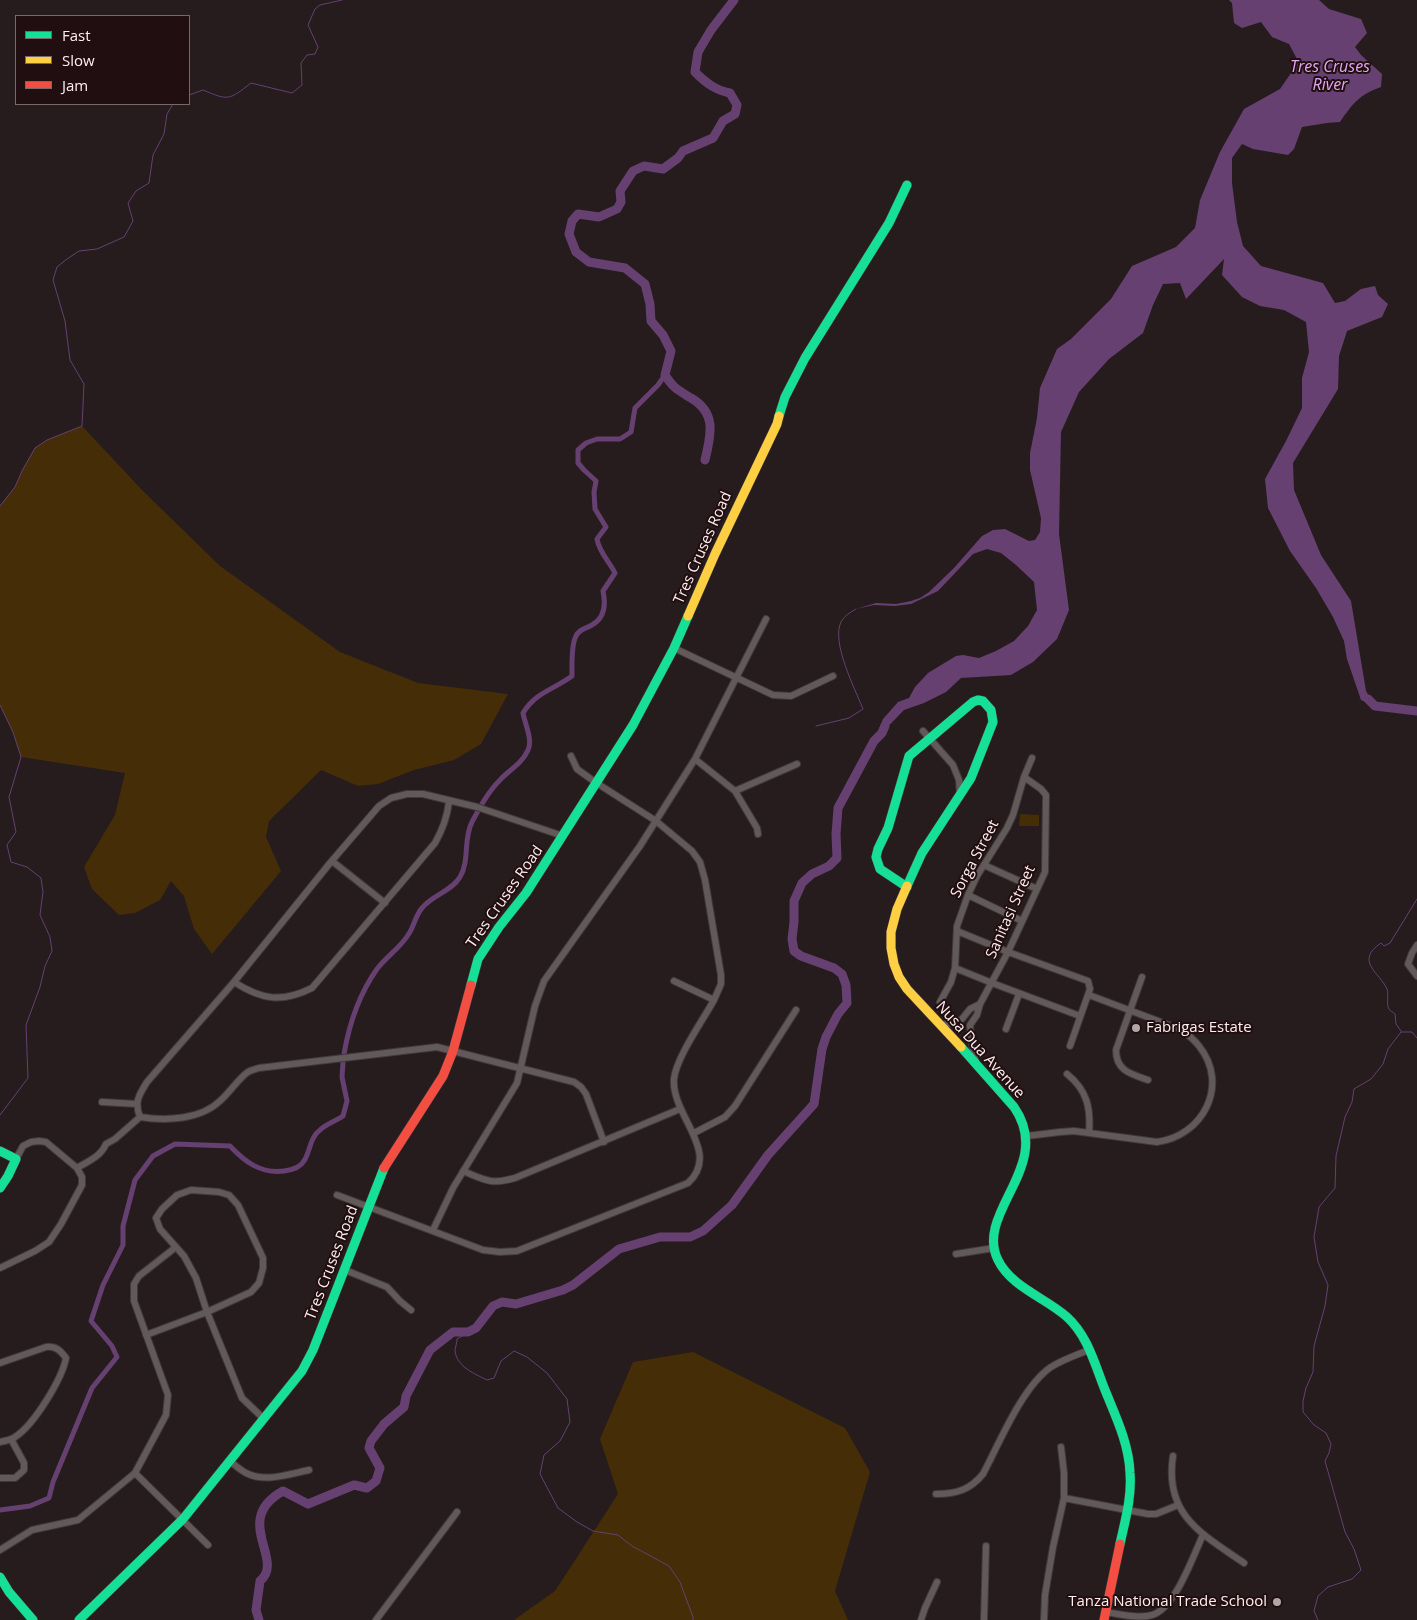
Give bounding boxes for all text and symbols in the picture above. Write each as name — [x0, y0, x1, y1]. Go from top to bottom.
legend — [15, 15, 190, 105]
text: Fast — [62, 25, 91, 45]
text: Slow — [62, 50, 95, 70]
water label: Tres Cruses River — [1290, 57, 1370, 95]
text: Jam — [62, 75, 88, 95]
street label: Tres Cruses Road — [670, 489, 736, 607]
street label: Sorga Street — [947, 817, 1003, 901]
street label: Tres Cruses Road — [463, 842, 547, 952]
street label: Sanitasi Street — [982, 863, 1040, 961]
street label: Nusa Dua Avenue — [932, 998, 1028, 1102]
place label: Fabrigas Estate — [1146, 1019, 1252, 1037]
marker: Fabrigas Estate — [1130, 1022, 1142, 1034]
street label: Tres Cruses Road — [302, 1203, 362, 1323]
place label: Tanza National Trade School — [1068, 1593, 1267, 1611]
marker: Tanza National Trade School — [1271, 1596, 1283, 1608]

